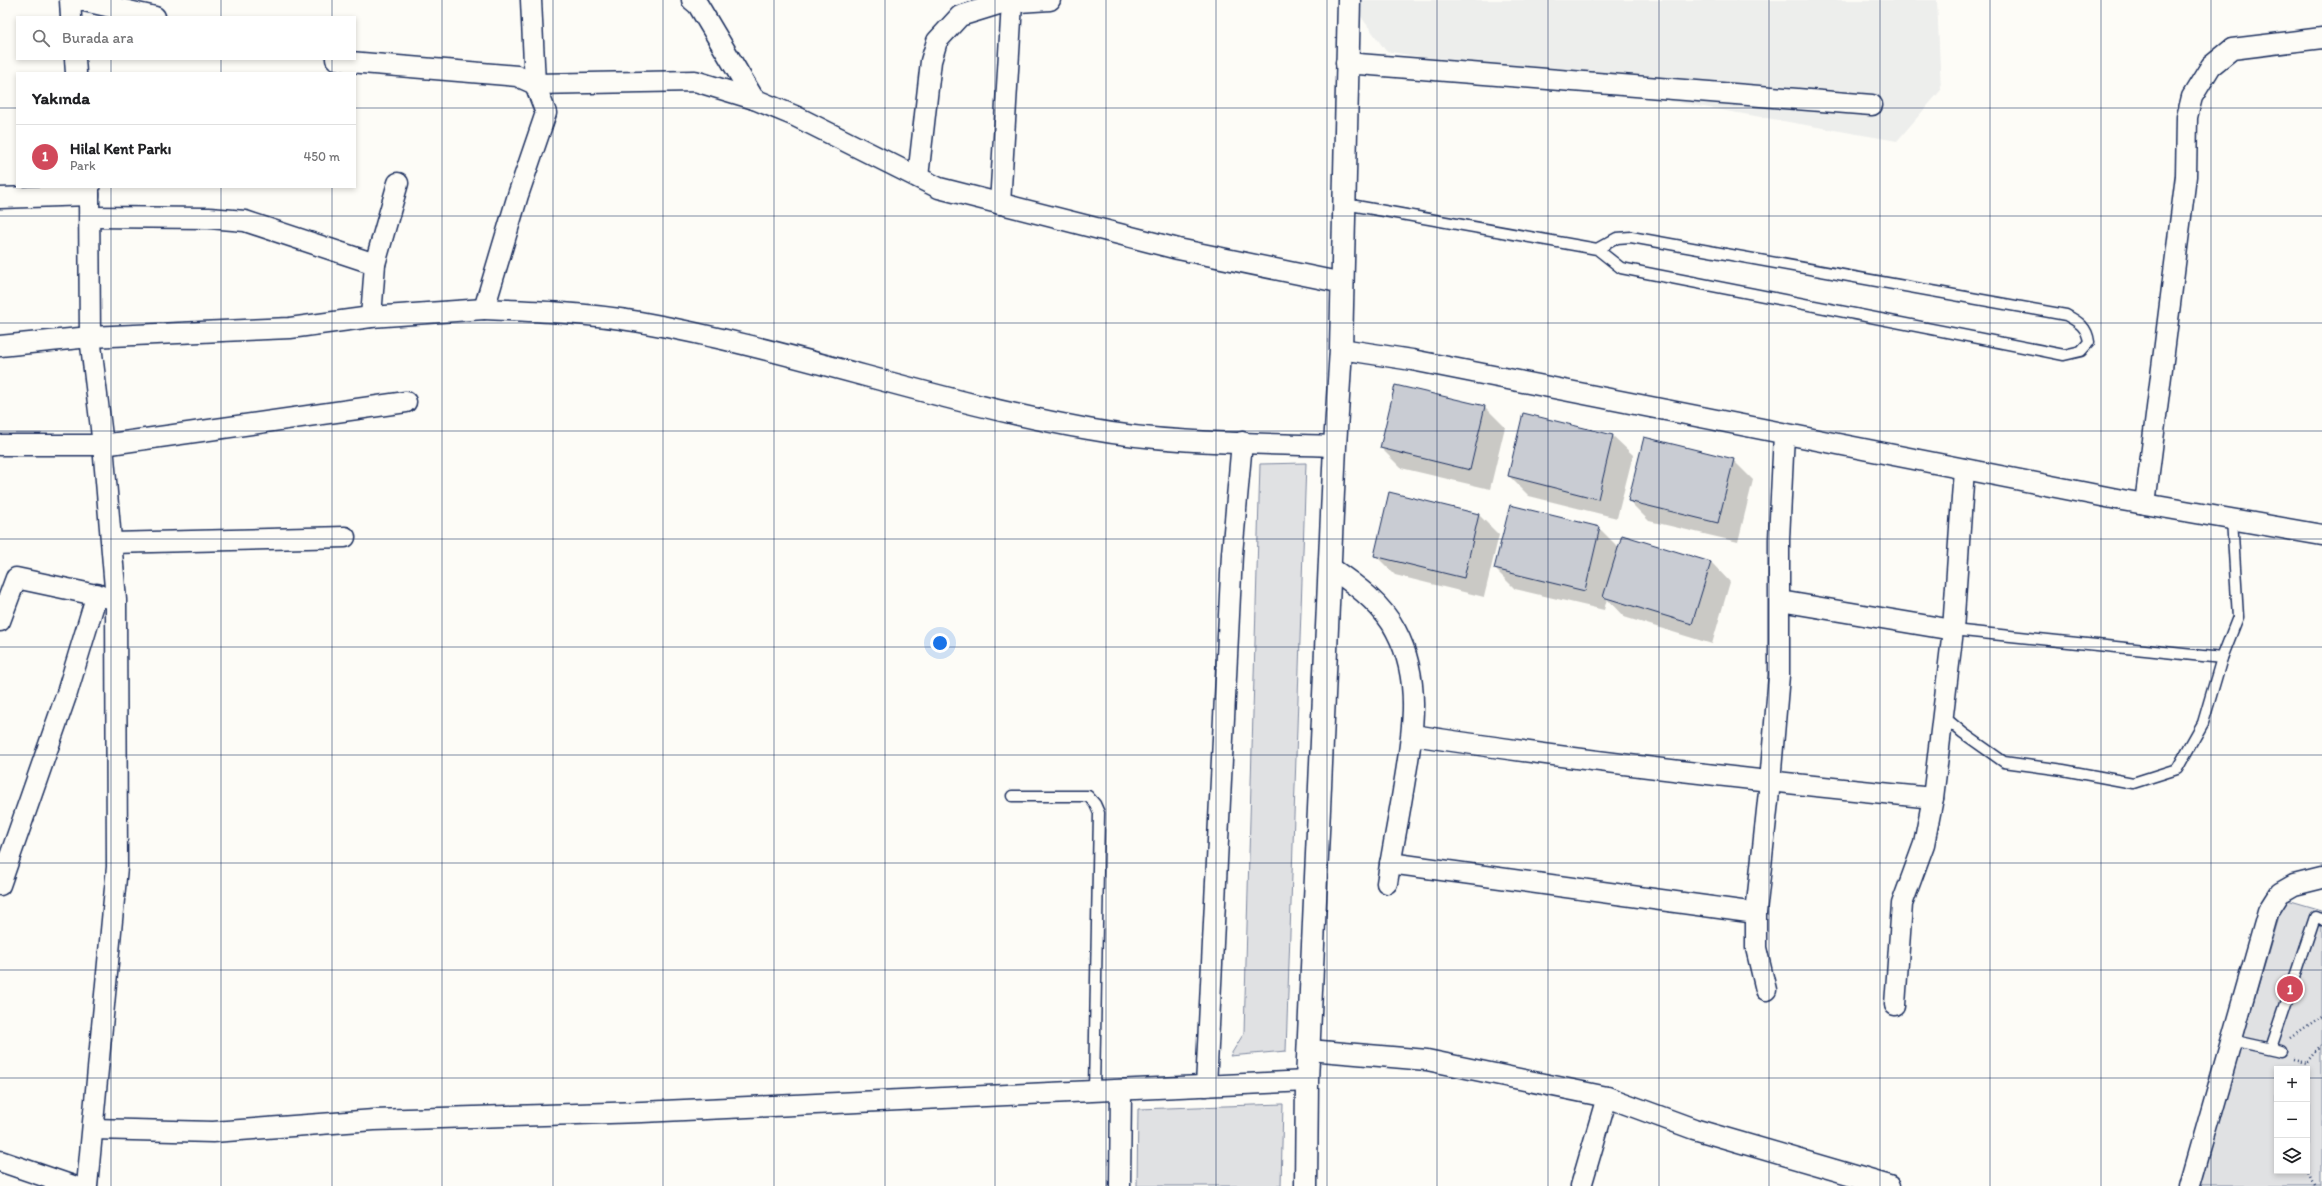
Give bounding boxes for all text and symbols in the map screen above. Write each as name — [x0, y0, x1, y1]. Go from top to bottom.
search box — [16, 16, 356, 60]
icon: search — [30, 27, 52, 49]
text: Burada ara — [62, 29, 134, 47]
text: Yakında — [32, 88, 90, 108]
text: Hilal Kent Parkı — [70, 140, 171, 158]
text: 1 — [42, 149, 48, 164]
text: 450 m — [303, 149, 340, 164]
text: Park — [70, 158, 96, 173]
your location — [930, 633, 950, 653]
pin: 1 — [2277, 974, 2303, 1004]
map controls — [2274, 1066, 2310, 1174]
button: + — [2274, 1066, 2310, 1102]
button: − — [2274, 1102, 2310, 1138]
button: layers — [2274, 1138, 2310, 1174]

